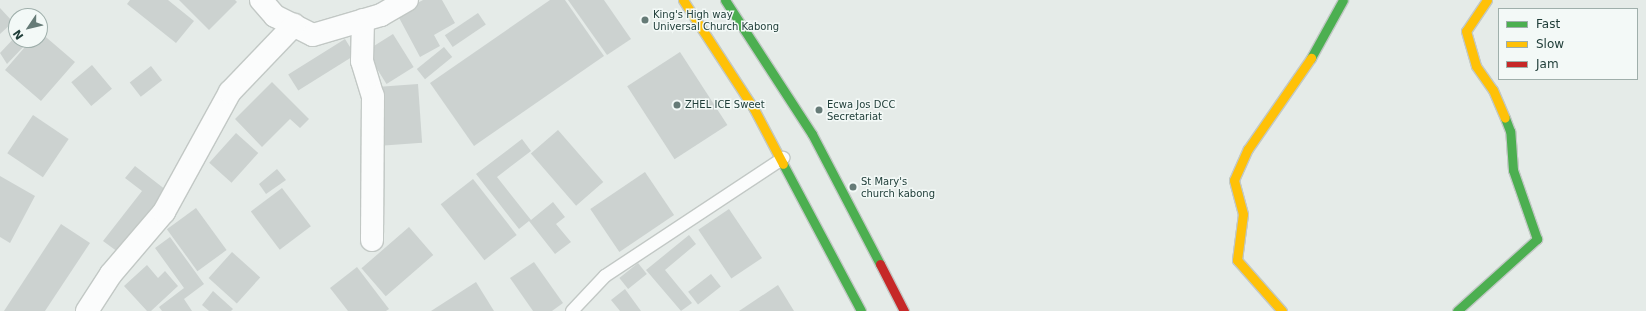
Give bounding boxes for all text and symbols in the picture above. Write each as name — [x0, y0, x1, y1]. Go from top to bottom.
north arrow — [8, 8, 48, 48]
place label: King's High way Universal Church Kabong — [653, 8, 779, 32]
legend — [1498, 8, 1638, 80]
marker: King's High way Universal Church Kabong — [640, 15, 650, 25]
text: Fast — [1536, 17, 1560, 31]
text: N — [11, 27, 27, 42]
text: Slow — [1536, 37, 1564, 51]
text: Jam — [1536, 57, 1559, 71]
place label: Ecwa Jos DCC Secretariat — [827, 98, 895, 122]
place label: ZHEL ICE Sweet — [685, 99, 765, 111]
marker: ZHEL ICE Sweet — [672, 100, 682, 110]
marker: Ecwa Jos DCC Secretariat — [814, 105, 824, 115]
place label: St Mary's church kabong — [861, 175, 935, 198]
marker: St Mary's church kabong — [848, 182, 858, 192]

